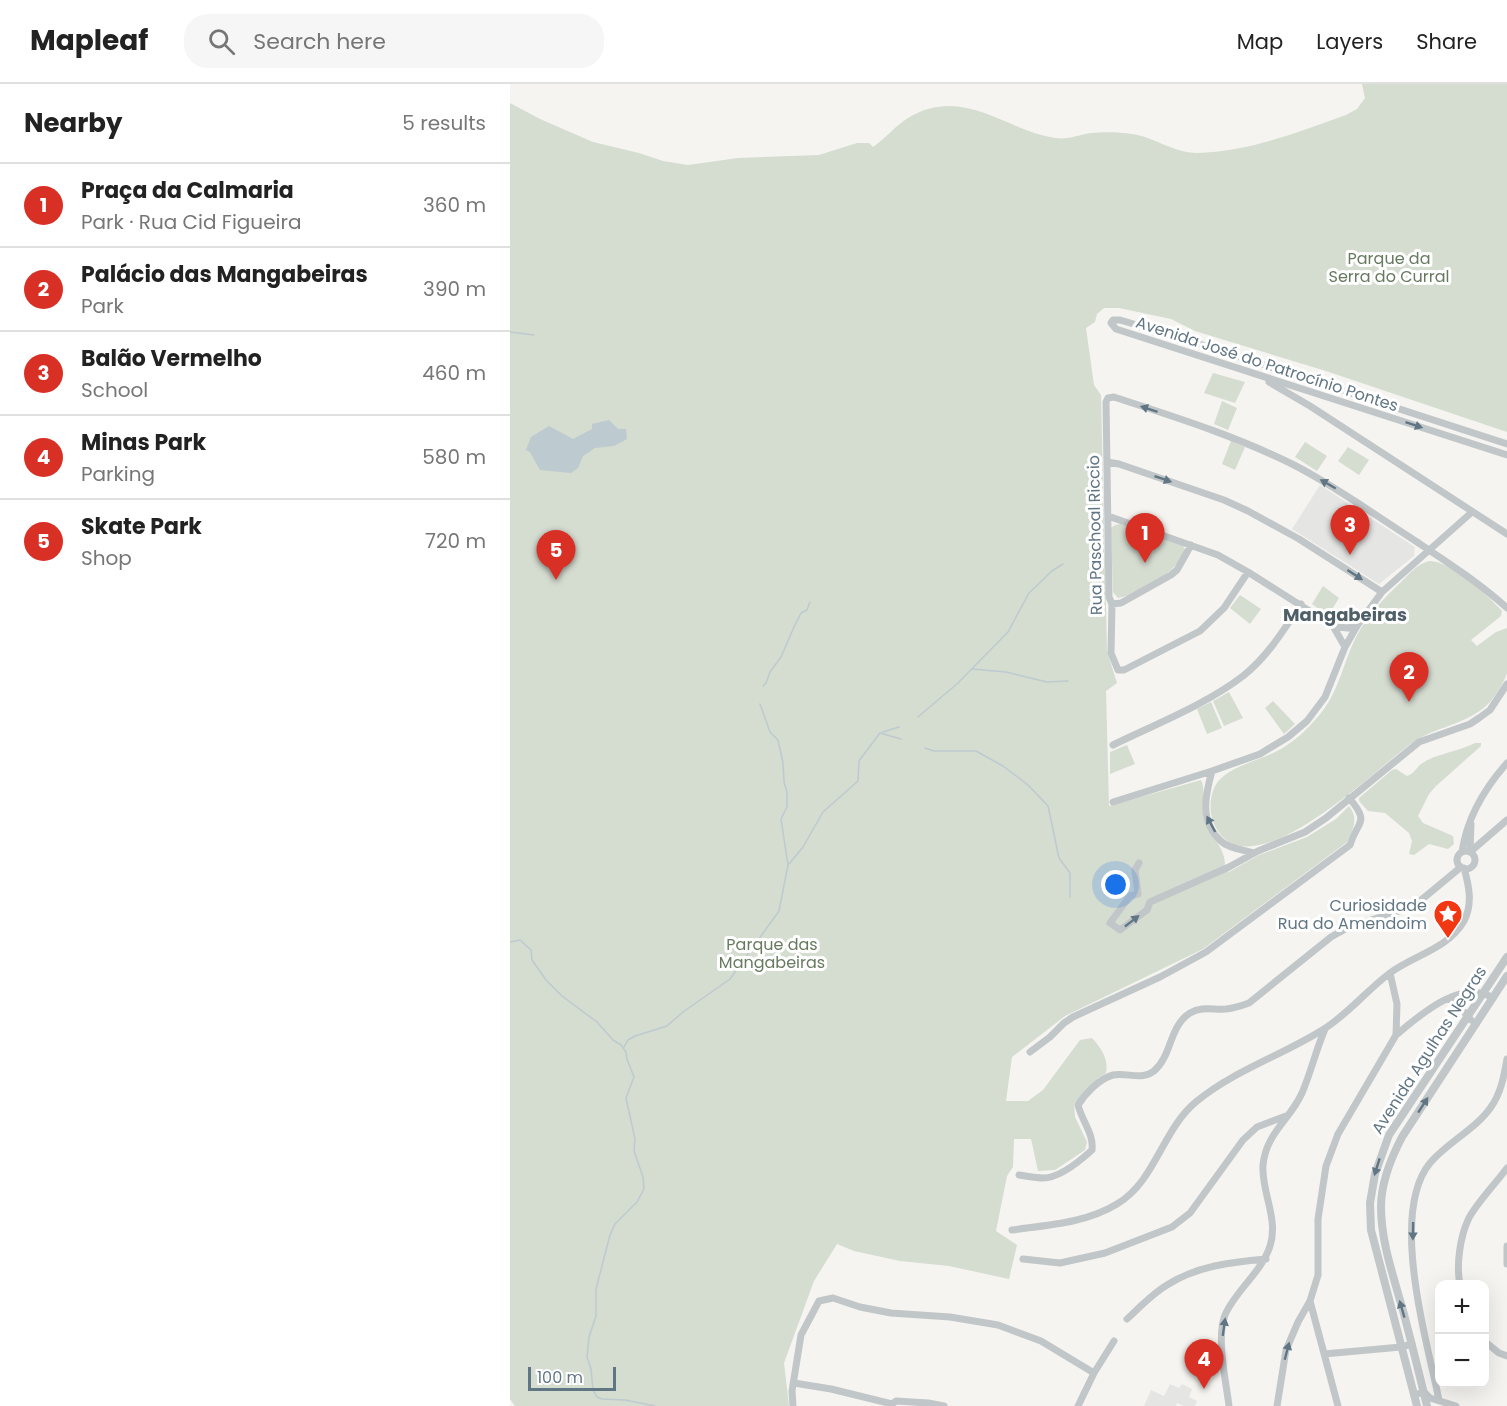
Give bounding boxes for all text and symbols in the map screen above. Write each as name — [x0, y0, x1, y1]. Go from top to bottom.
search box — [184, 14, 604, 68]
text: Mapleaf — [30, 21, 148, 60]
icon: search — [205, 25, 238, 58]
text: Search here — [253, 26, 386, 57]
text: Map — [1237, 27, 1283, 56]
text: Layers — [1316, 27, 1383, 56]
text: Share — [1416, 27, 1477, 56]
text: Nearby — [24, 105, 122, 141]
text: 5 results — [402, 109, 486, 137]
text: Praça da Calmaria — [81, 175, 294, 206]
text: 1 — [40, 191, 47, 219]
text: 360 m — [423, 191, 486, 219]
text: Park · Rua Cid Figueira — [81, 208, 301, 236]
park label: Parque da Serra do Curral — [1329, 247, 1449, 288]
text: Palácio das Mangabeiras — [81, 259, 368, 290]
text: 2 — [38, 275, 49, 303]
text: 390 m — [423, 275, 486, 303]
text: Park — [81, 292, 124, 320]
street label: Avenida José do Patrocínio Pontes — [1133, 311, 1401, 417]
text: Balão Vermelho — [81, 343, 262, 374]
text: 3 — [37, 359, 50, 387]
text: 460 m — [422, 359, 486, 387]
text: School — [81, 376, 148, 404]
one-way arrow — [1140, 403, 1158, 413]
one-way arrow — [1405, 421, 1423, 431]
text: Minas Park — [81, 427, 206, 458]
text: 4 — [37, 443, 50, 471]
text: 580 m — [422, 443, 486, 471]
street label: Rua Paschoal Riccio — [1082, 455, 1108, 615]
text: Parking — [81, 460, 155, 488]
one-way arrow — [1154, 475, 1172, 484]
one-way arrow — [1319, 479, 1336, 489]
pin: 3 — [1330, 506, 1370, 555]
text: Skate Park — [81, 511, 202, 542]
pin: 1 — [1126, 514, 1164, 563]
text: 5 — [37, 527, 50, 555]
text: 720 m — [425, 527, 486, 555]
pin: 5 — [536, 530, 576, 580]
text: Shop — [81, 544, 132, 572]
one-way arrow — [1347, 569, 1363, 580]
district label: Mangabeiras — [1283, 602, 1407, 627]
pin: 2 — [1390, 652, 1428, 702]
one-way arrow — [1206, 815, 1216, 832]
your location — [1101, 870, 1130, 899]
place label: Curiosidade Rua do Amendoim — [1278, 894, 1427, 935]
place icon: Curiosidade Rua do Amendoim — [1432, 898, 1464, 940]
one-way arrow — [1124, 915, 1140, 928]
park label: Parque das Mangabeiras — [719, 933, 825, 974]
street label: Avenida Agulhas Negras — [1366, 961, 1492, 1139]
one-way arrow — [1417, 1097, 1428, 1113]
one-way arrow — [1372, 1158, 1381, 1176]
one-way arrow — [1408, 1222, 1417, 1241]
map controls — [1435, 1280, 1489, 1388]
button: + — [1435, 1280, 1489, 1334]
one-way arrow — [1397, 1299, 1407, 1318]
one-way arrow — [1219, 1317, 1228, 1336]
button: − — [1435, 1334, 1489, 1388]
pin: 4 — [1184, 1340, 1224, 1389]
one-way arrow — [1283, 1342, 1292, 1360]
scale bar — [528, 1364, 616, 1392]
text: 100 m — [537, 1366, 583, 1389]

